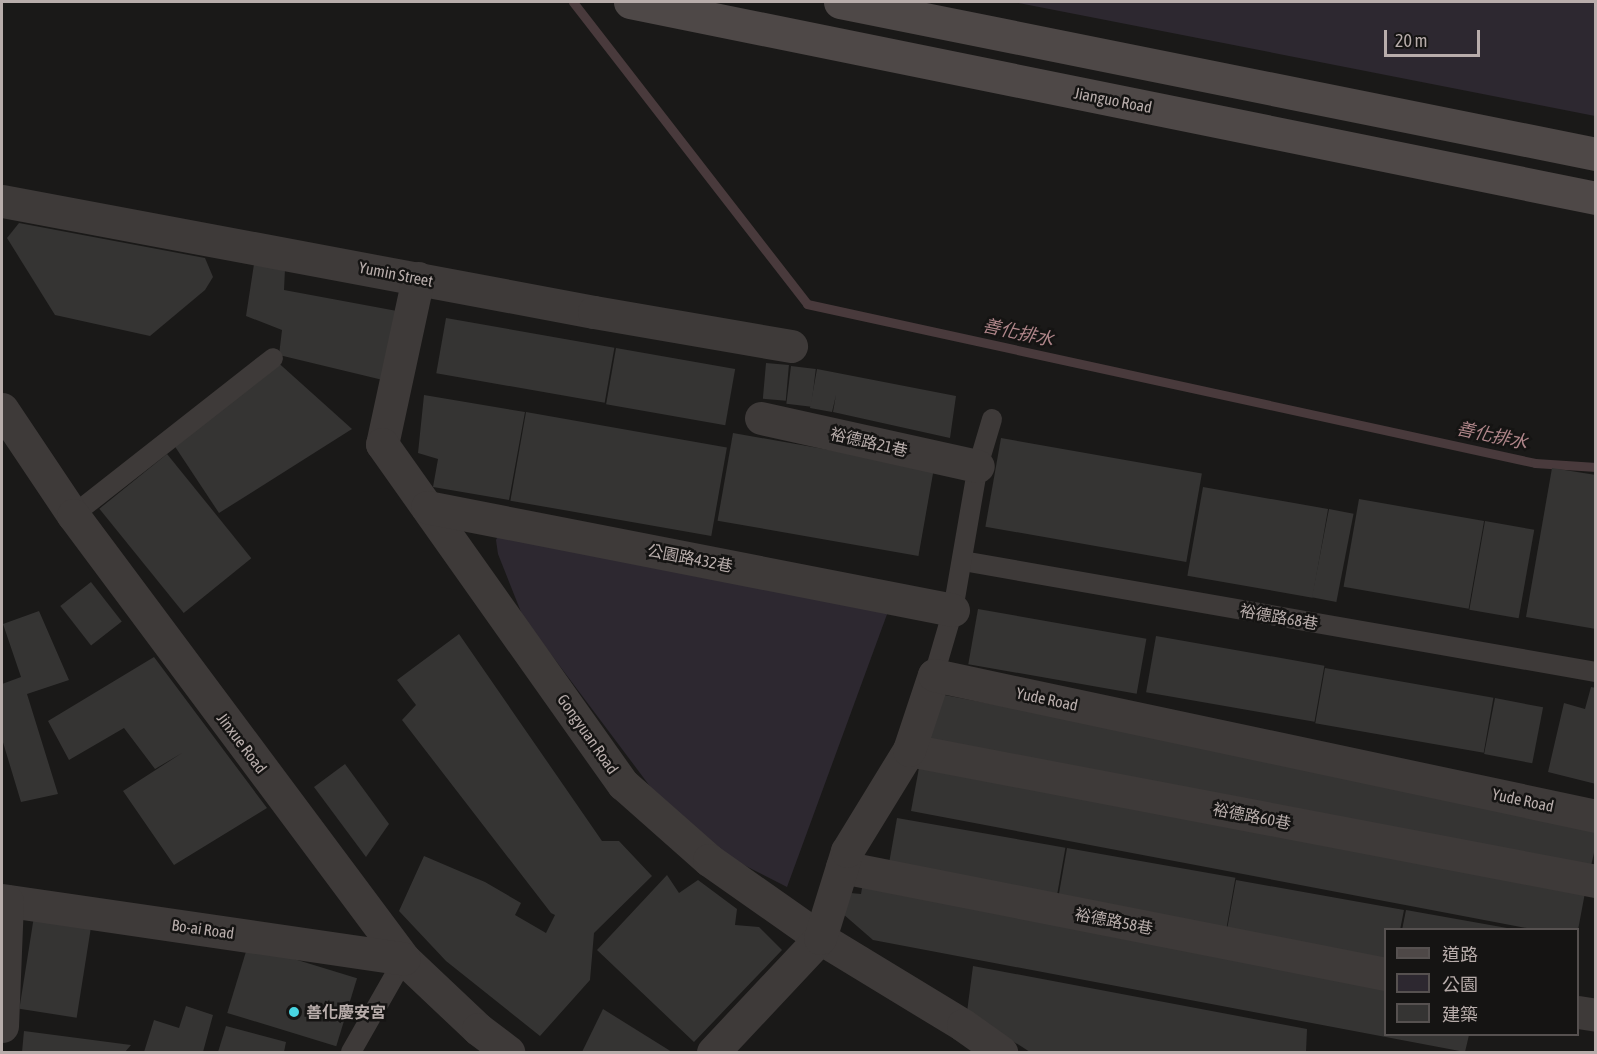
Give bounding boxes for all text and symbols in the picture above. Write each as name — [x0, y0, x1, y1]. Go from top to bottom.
scale bar — [1387, 18, 1483, 56]
text: 20 m — [1395, 30, 1427, 51]
street label: Jianguo Road — [1072, 83, 1154, 117]
street label: Yumin Street — [357, 257, 435, 291]
water label: 善化排水 — [981, 315, 1055, 351]
water label: 善化排水 — [1455, 418, 1529, 454]
street label: 裕德路21巷 — [828, 424, 910, 460]
street label: 公園路432巷 — [646, 540, 734, 576]
street label: 裕德路68巷 — [1238, 601, 1320, 633]
street label: Yude Road — [1014, 683, 1080, 715]
street label: Gongyuan Road — [553, 690, 623, 778]
street label: Jinxue Road — [213, 709, 271, 777]
street label: Yude Road — [1490, 784, 1556, 816]
street label: 裕德路60巷 — [1211, 799, 1293, 833]
street label: 裕德路58巷 — [1073, 904, 1155, 938]
street label: Bo-ai Road — [170, 915, 236, 943]
legend — [1384, 928, 1579, 1036]
text: 道路 — [1442, 944, 1478, 965]
text: 公園 — [1442, 974, 1478, 995]
place label: 善化慶安宮 — [306, 1002, 386, 1022]
text: 建築 — [1442, 1004, 1478, 1025]
marker: 善化慶安宮 — [287, 1005, 301, 1019]

